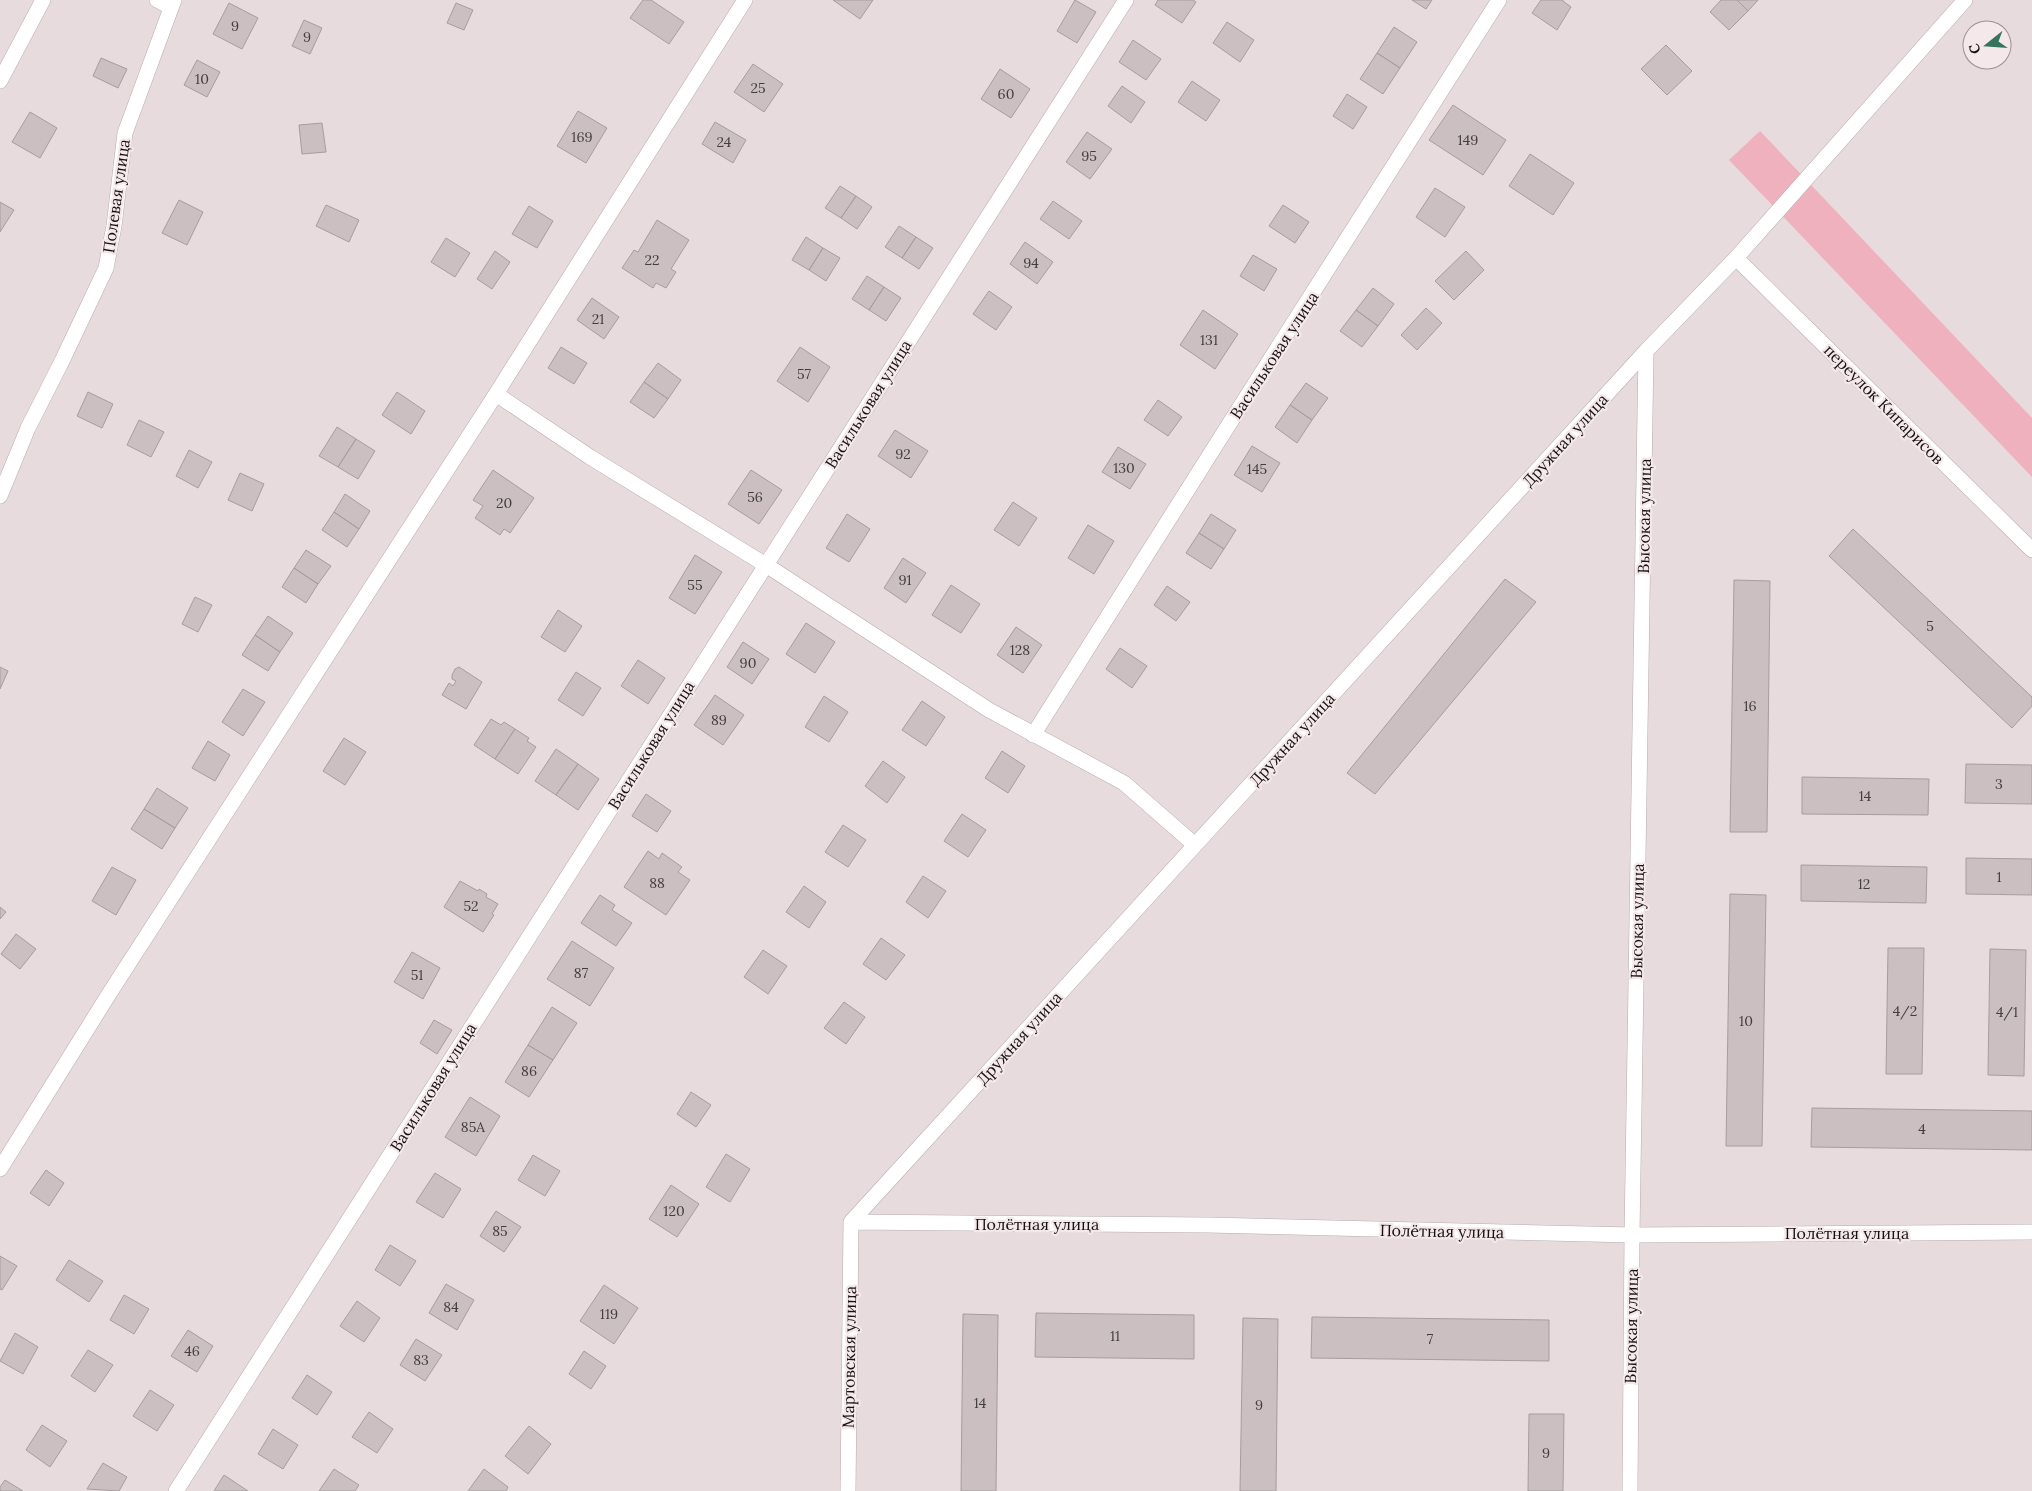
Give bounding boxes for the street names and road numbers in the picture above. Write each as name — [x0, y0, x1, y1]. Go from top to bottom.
street label: Полевая улица — [98, 138, 134, 254]
street label: Васильковая улица — [1225, 288, 1323, 422]
street label: Васильковая улица — [820, 336, 916, 472]
street label: переулок Кипарисов — [1820, 340, 1948, 468]
street label: Дружная улица — [1518, 389, 1612, 491]
street label: Высокая улица — [1633, 458, 1655, 574]
street label: Васильковая улица — [603, 677, 699, 813]
street label: Дружная улица — [1245, 688, 1339, 790]
street label: Высокая улица — [1626, 863, 1648, 979]
street label: Дружная улица — [972, 987, 1066, 1089]
street label: Васильковая улица — [385, 1019, 481, 1155]
street label: Полётная улица — [975, 1214, 1099, 1234]
street label: Полётная улица — [1380, 1220, 1504, 1242]
street label: Полётная улица — [1785, 1223, 1909, 1243]
street label: Высокая улица — [1620, 1268, 1642, 1384]
street label: Мартовская улица — [838, 1286, 860, 1428]

